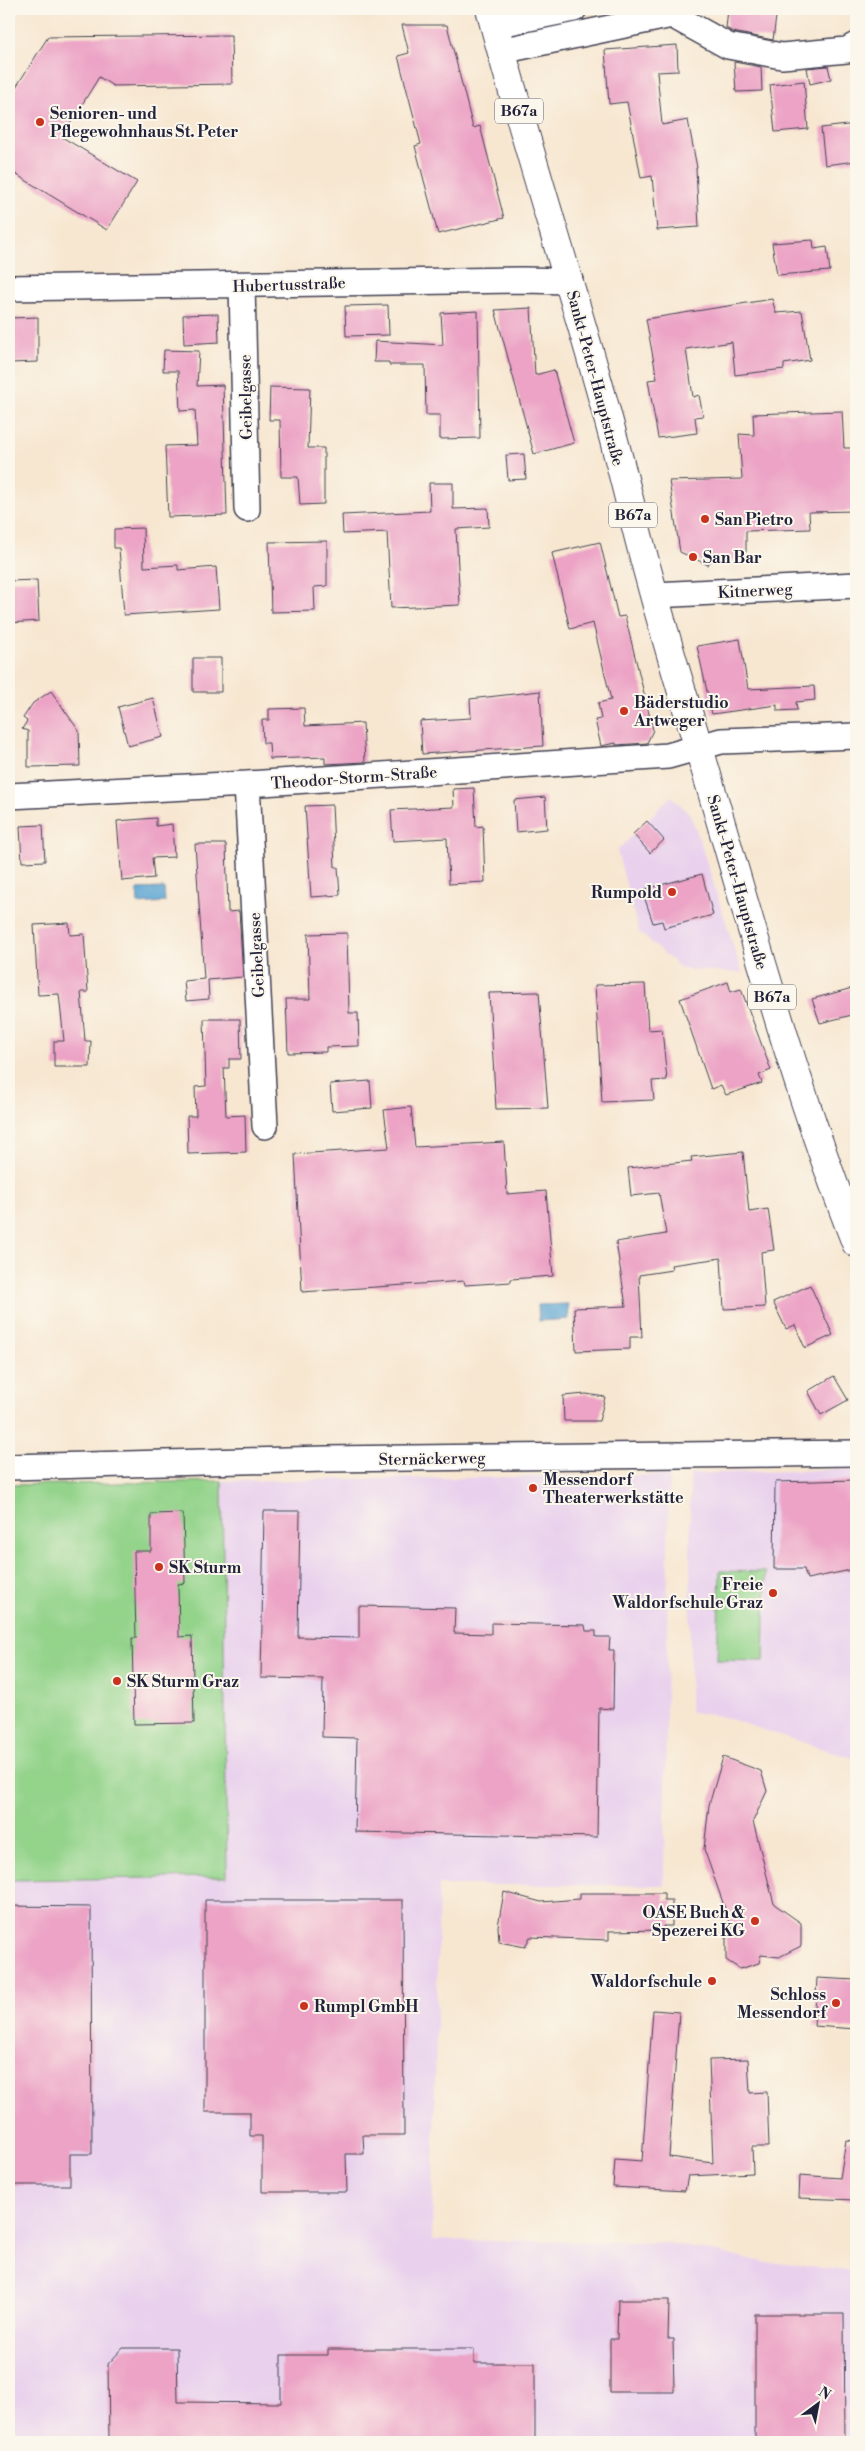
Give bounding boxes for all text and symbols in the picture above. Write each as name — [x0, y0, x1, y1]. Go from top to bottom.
road number: B67a — [495, 98, 543, 124]
place label: Senioren- und Pflegewohnhaus St. Peter — [50, 104, 238, 142]
marker: Senioren- und Pflegewohnhaus St. Peter — [34, 116, 46, 128]
street label: Hubertusstraße — [232, 273, 346, 297]
street label: Sankt-Peter-Hauptstraße — [562, 288, 628, 468]
street label: Geibelgasse — [235, 354, 257, 440]
road number: B67a — [609, 502, 657, 528]
place label: San Pietro — [715, 510, 793, 530]
marker: San Pietro — [699, 513, 711, 525]
place label: San Bar — [703, 548, 762, 568]
marker: San Bar — [687, 551, 699, 563]
street label: Kitnerweg — [717, 579, 794, 603]
place label: Bäderstudio Artweger — [633, 693, 729, 731]
marker: Bäderstudio Artweger — [618, 705, 630, 717]
street label: Theodor-Storm-Straße — [270, 762, 438, 794]
street label: Sankt-Peter-Hauptstraße — [703, 793, 772, 972]
place label: Rumpold — [591, 883, 662, 903]
marker: Rumpold — [666, 886, 678, 898]
street label: Geibelgasse — [245, 912, 269, 998]
road number: B67a — [748, 984, 796, 1010]
street label: Sternäckerweg — [378, 1448, 486, 1470]
place label: Messendorf Theaterwerkstätte — [543, 1470, 684, 1508]
marker: Messendorf Theaterwerkstätte — [527, 1482, 539, 1494]
place label: SK Sturm — [169, 1558, 242, 1578]
marker: SK Sturm — [153, 1561, 165, 1573]
place label: Freie Waldorfschule Graz — [611, 1575, 763, 1613]
marker: Freie Waldorfschule Graz — [767, 1587, 779, 1599]
place label: SK Sturm Graz — [127, 1672, 239, 1692]
marker: SK Sturm Graz — [111, 1675, 123, 1687]
place label: OASE Buch & Spezerei KG — [643, 1903, 746, 1941]
marker: OASE Buch & Spezerei KG — [749, 1915, 761, 1927]
place label: Waldorfschule — [590, 1972, 702, 1992]
marker: Waldorfschule — [706, 1975, 718, 1987]
place label: Schloss Messendorf — [737, 1985, 828, 2023]
place label: Rumpl GmbH — [314, 1997, 419, 2017]
marker: Schloss Messendorf — [830, 1997, 842, 2009]
marker: Rumpl GmbH — [298, 2000, 310, 2012]
north arrow — [792, 2378, 842, 2428]
text: N — [815, 2383, 834, 2404]

